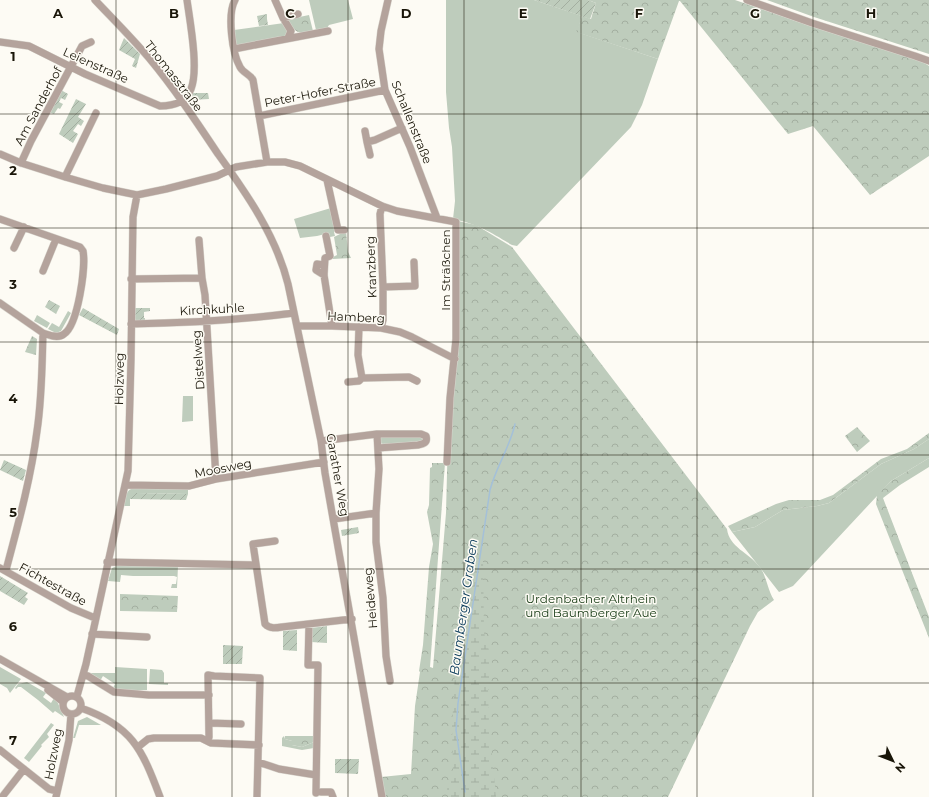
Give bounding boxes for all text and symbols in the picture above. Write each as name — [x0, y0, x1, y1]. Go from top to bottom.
text: A — [52, 5, 64, 21]
text: B — [169, 5, 179, 21]
text: C — [285, 5, 295, 21]
text: D — [401, 5, 412, 21]
text: E — [519, 5, 528, 21]
text: F — [635, 5, 643, 21]
text: G — [750, 5, 760, 21]
text: H — [866, 5, 876, 21]
street label: Thomasstraße — [142, 38, 206, 114]
street label: Leienstraße — [61, 44, 131, 86]
text: 1 — [10, 48, 16, 64]
street label: Am Sanderhof — [11, 63, 65, 148]
street label: Peter-Hofer-Straße — [263, 74, 377, 110]
street label: Schallenstraße — [388, 78, 436, 166]
text: 2 — [9, 162, 17, 178]
street label: Im Sträßchen — [438, 229, 453, 311]
street label: Kranzberg — [362, 236, 380, 298]
text: 3 — [8, 276, 17, 292]
street label: Kirchkuhle — [179, 300, 245, 318]
street label: Hamberg — [327, 308, 385, 326]
street label: Distelweg — [188, 330, 208, 390]
street label: Holzweg — [111, 353, 127, 405]
text: 4 — [9, 390, 18, 406]
street label: Garather Weg — [323, 432, 353, 518]
street label: Moosweg — [193, 455, 253, 481]
text: 5 — [9, 504, 17, 520]
water label: Baumberger Graben — [446, 538, 480, 676]
street label: Fichtestraße — [17, 559, 89, 609]
street label: Heideweg — [360, 567, 380, 629]
park label: Urdenbacher Altrhein und Baumberger Aue — [525, 591, 657, 620]
text: 6 — [9, 618, 18, 634]
street label: Holzweg — [41, 727, 65, 781]
text: 7 — [9, 732, 17, 748]
north arrow — [873, 741, 913, 781]
text: N — [892, 760, 908, 776]

